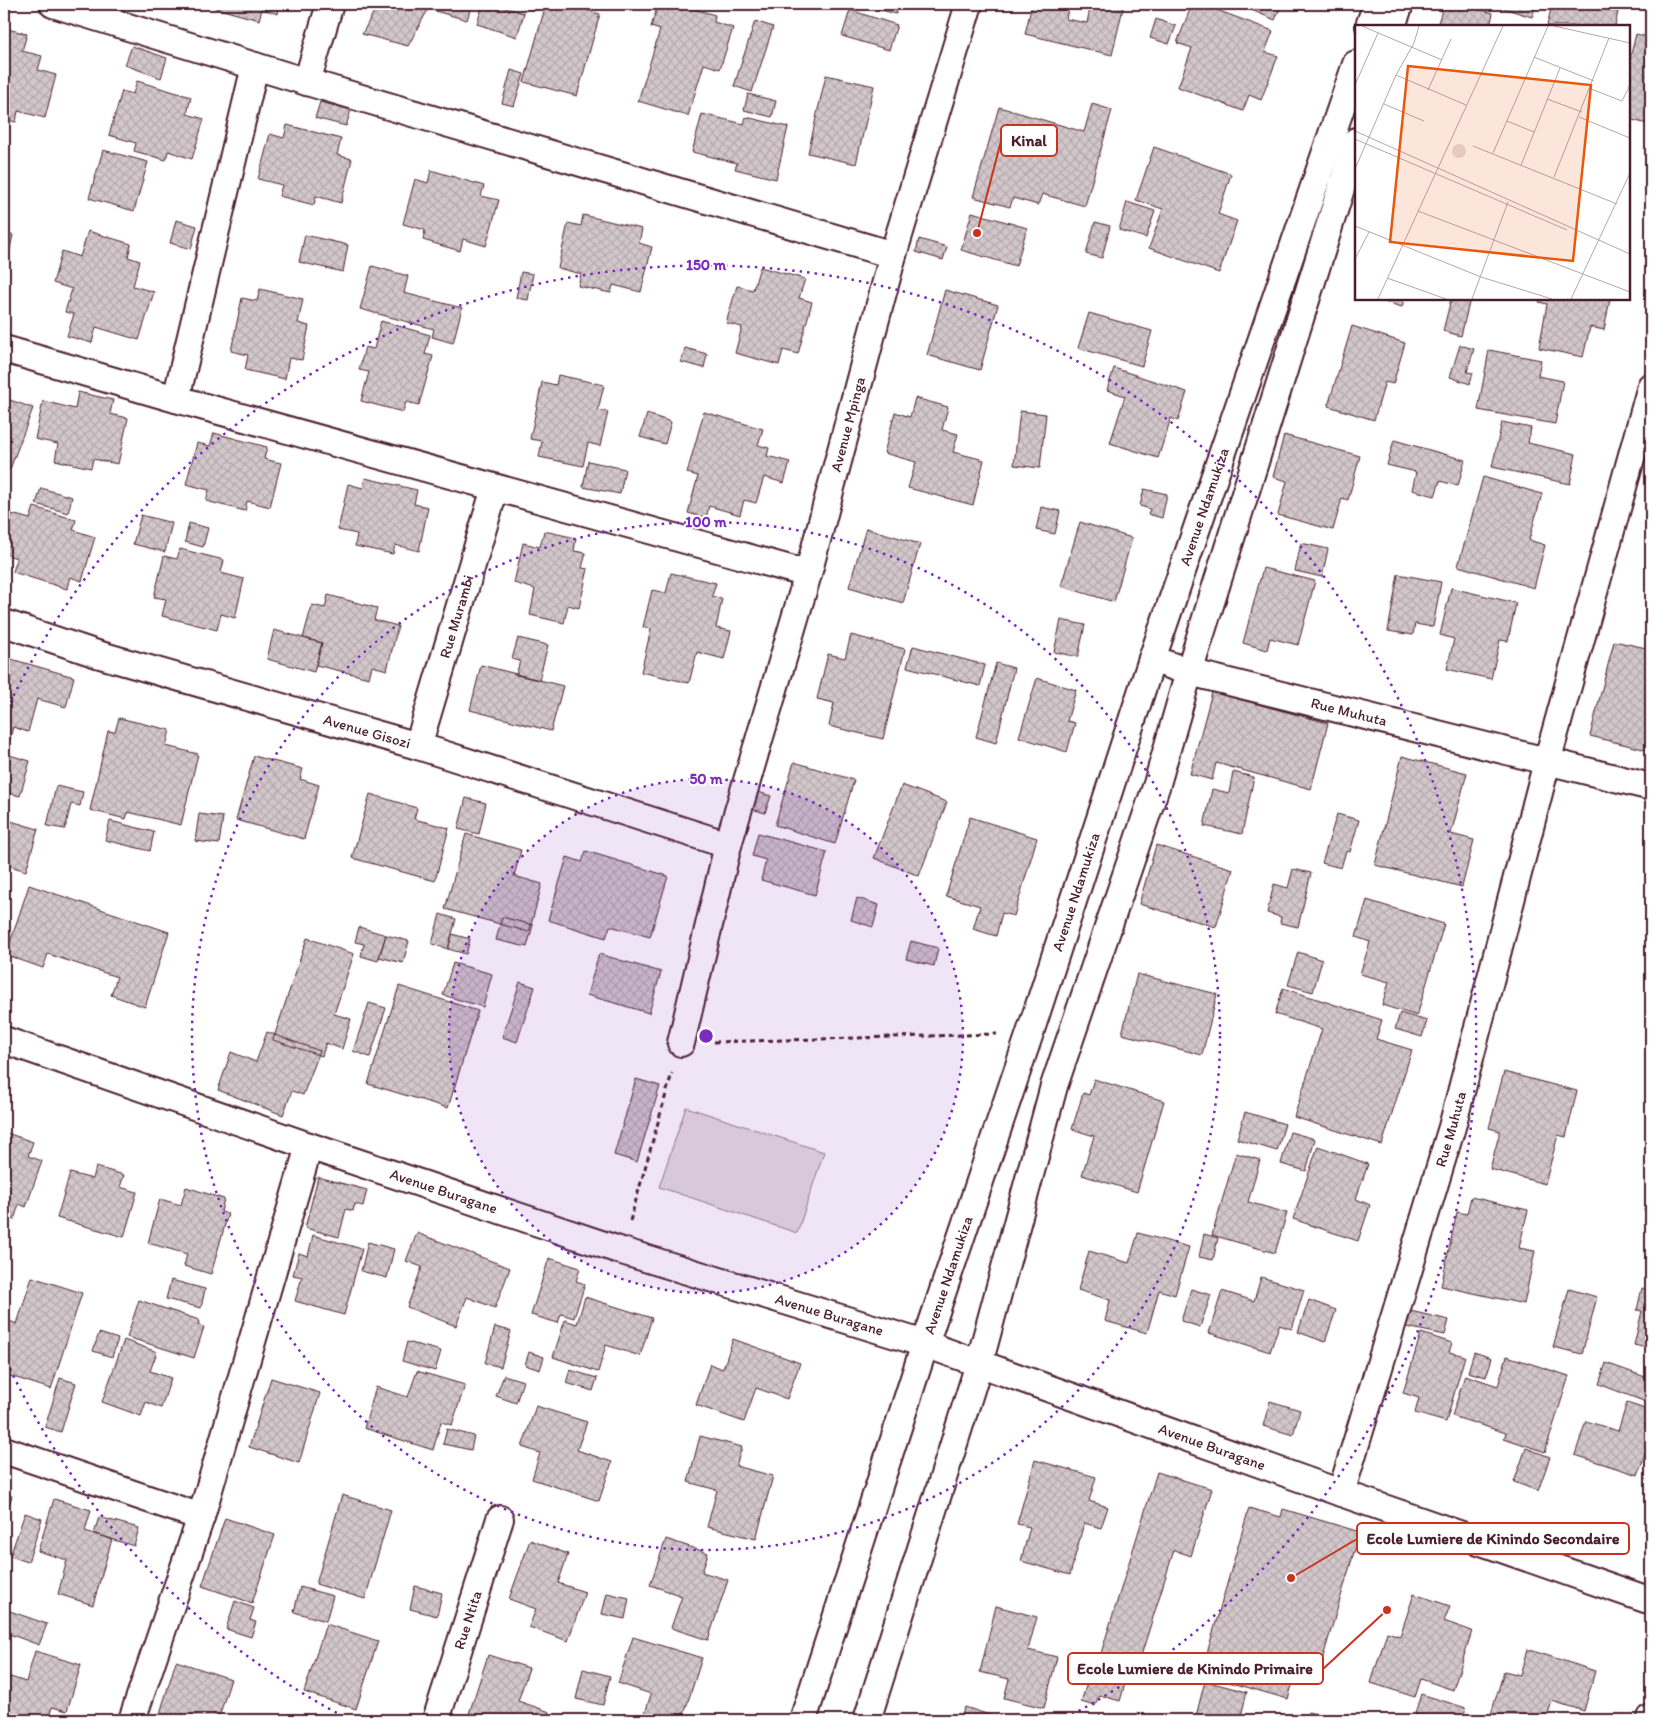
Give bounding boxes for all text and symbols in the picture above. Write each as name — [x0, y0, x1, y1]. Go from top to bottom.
inset map — [1355, 25, 1630, 300]
callout: Kinal — [1001, 125, 1057, 156]
text: Kinal — [1011, 131, 1047, 150]
text: 150 m — [686, 256, 726, 274]
street label: Avenue Mpinga — [827, 374, 869, 474]
street label: Avenue Ndamukiza — [1176, 445, 1233, 568]
text: 100 m — [685, 513, 727, 531]
street label: Rue Murambi — [436, 573, 478, 660]
street label: Rue Muhuta — [1309, 694, 1389, 730]
street label: Avenue Gisozi — [321, 710, 413, 752]
text: 50 m — [689, 770, 723, 788]
street label: Avenue Ndamukiza — [1048, 830, 1104, 953]
centre of rings — [697, 1027, 715, 1045]
street label: Rue Muhuta — [1431, 1089, 1470, 1169]
street label: Avenue Buragane — [388, 1165, 500, 1218]
street label: Avenue Ndamukiza — [920, 1214, 977, 1337]
street label: Avenue Buragane — [773, 1290, 886, 1340]
street label: Avenue Buragane — [1156, 1419, 1268, 1474]
callout: Ecole Lumiere de Kinindo Secondaire — [1357, 1523, 1629, 1554]
text: Ecole Lumiere de Kinindo Secondaire — [1366, 1529, 1620, 1548]
street label: Rue Ntita — [450, 1588, 486, 1652]
callout: Ecole Lumiere de Kinindo Primaire — [1068, 1653, 1323, 1684]
text: Ecole Lumiere de Kinindo Primaire — [1077, 1659, 1313, 1678]

